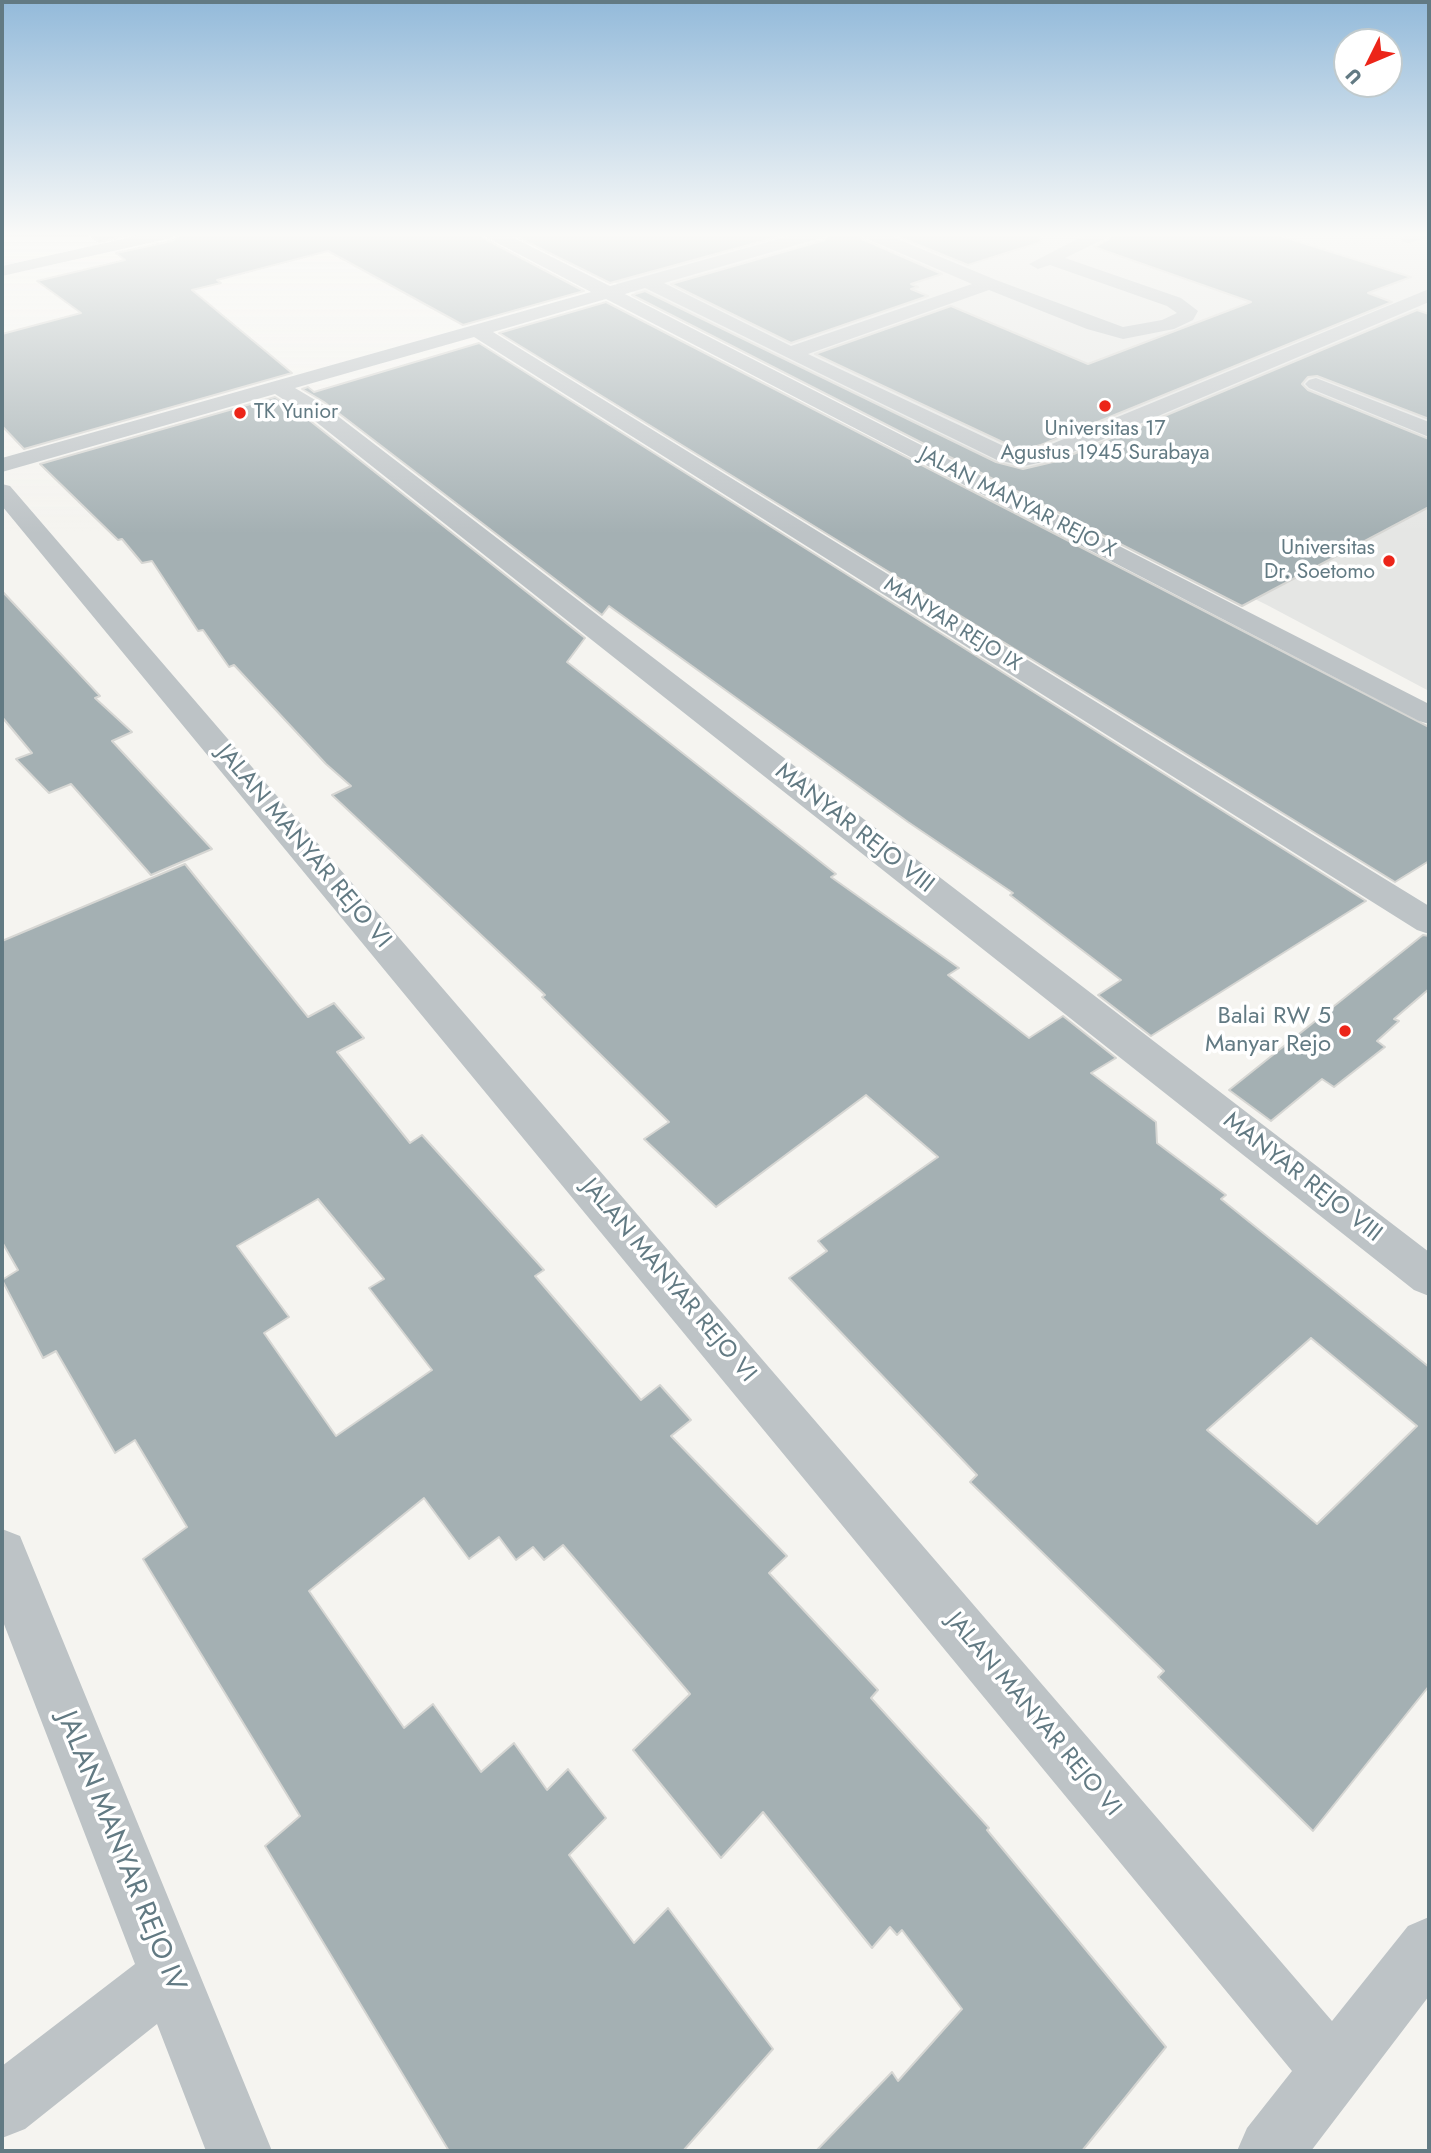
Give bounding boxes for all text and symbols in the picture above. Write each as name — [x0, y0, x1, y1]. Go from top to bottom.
north arrow — [1333, 28, 1403, 98]
text: U — [1339, 62, 1368, 90]
marker: Universitas 17 Agustus 1945 Surabaya — [1097, 398, 1113, 414]
place label: TK Yunior — [254, 400, 338, 426]
marker: TK Yunior — [232, 405, 248, 421]
place label: Universitas 17 Agustus 1945 Surabaya — [1000, 417, 1210, 467]
street label: JALAN MANYAR REJO X — [915, 443, 1119, 563]
place label: Universitas Dr. Soetomo — [1264, 536, 1375, 586]
marker: Universitas Dr. Soetomo — [1381, 553, 1397, 569]
street label: MANYAR REJO IX — [879, 573, 1025, 677]
street label: JALAN MANYAR REJO VI — [210, 740, 396, 954]
street label: MANYAR REJO VIII — [769, 758, 939, 900]
place label: Balai RW 5 Manyar Rejo — [1205, 1003, 1331, 1059]
marker: Balai RW 5 Manyar Rejo — [1337, 1023, 1353, 1039]
street label: MANYAR REJO VIII — [1217, 1107, 1387, 1249]
street label: JALAN MANYAR REJO VI — [575, 1174, 761, 1388]
street label: JALAN MANYAR REJO VI — [940, 1608, 1126, 1822]
street label: JALAN MANYAR REJO IV — [48, 1707, 192, 1997]

